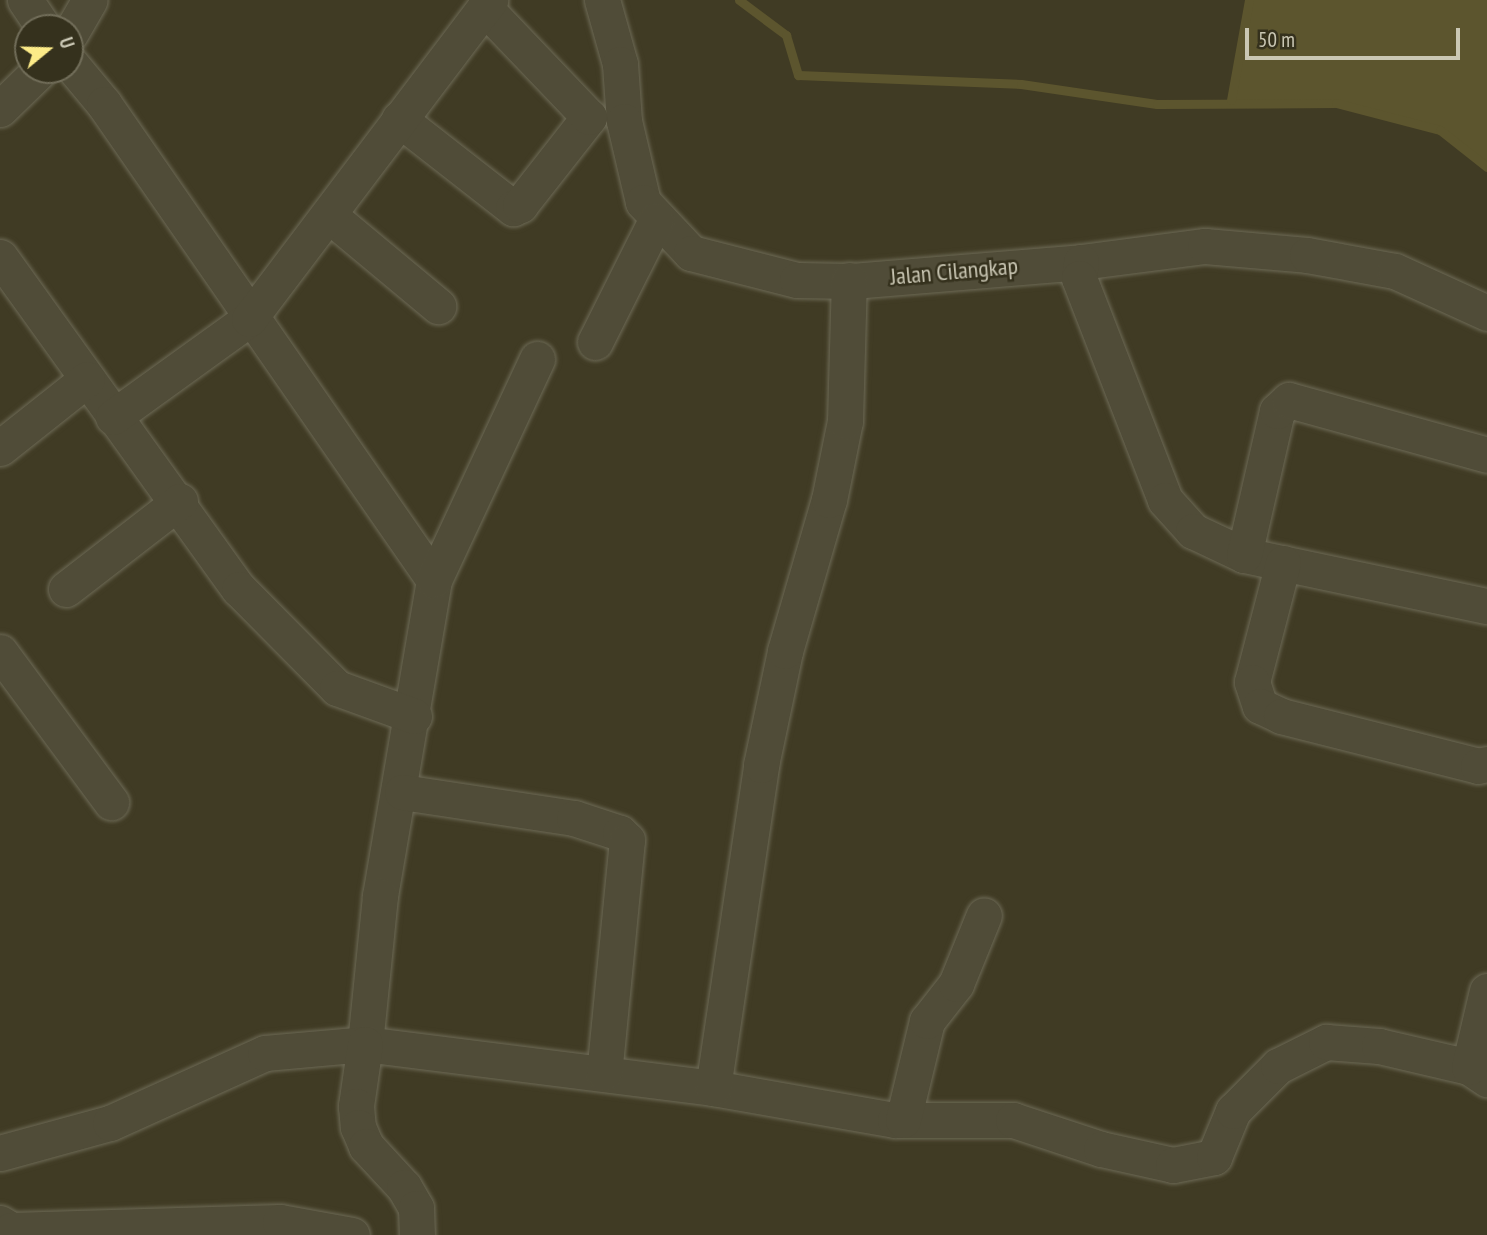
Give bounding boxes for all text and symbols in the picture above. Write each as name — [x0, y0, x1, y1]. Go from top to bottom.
north arrow — [14, 14, 84, 84]
scale bar — [1249, 14, 1464, 58]
text: 50 m — [1258, 26, 1295, 53]
text: U — [54, 34, 80, 51]
street label: Jalan Cilangkap — [889, 251, 1019, 291]

